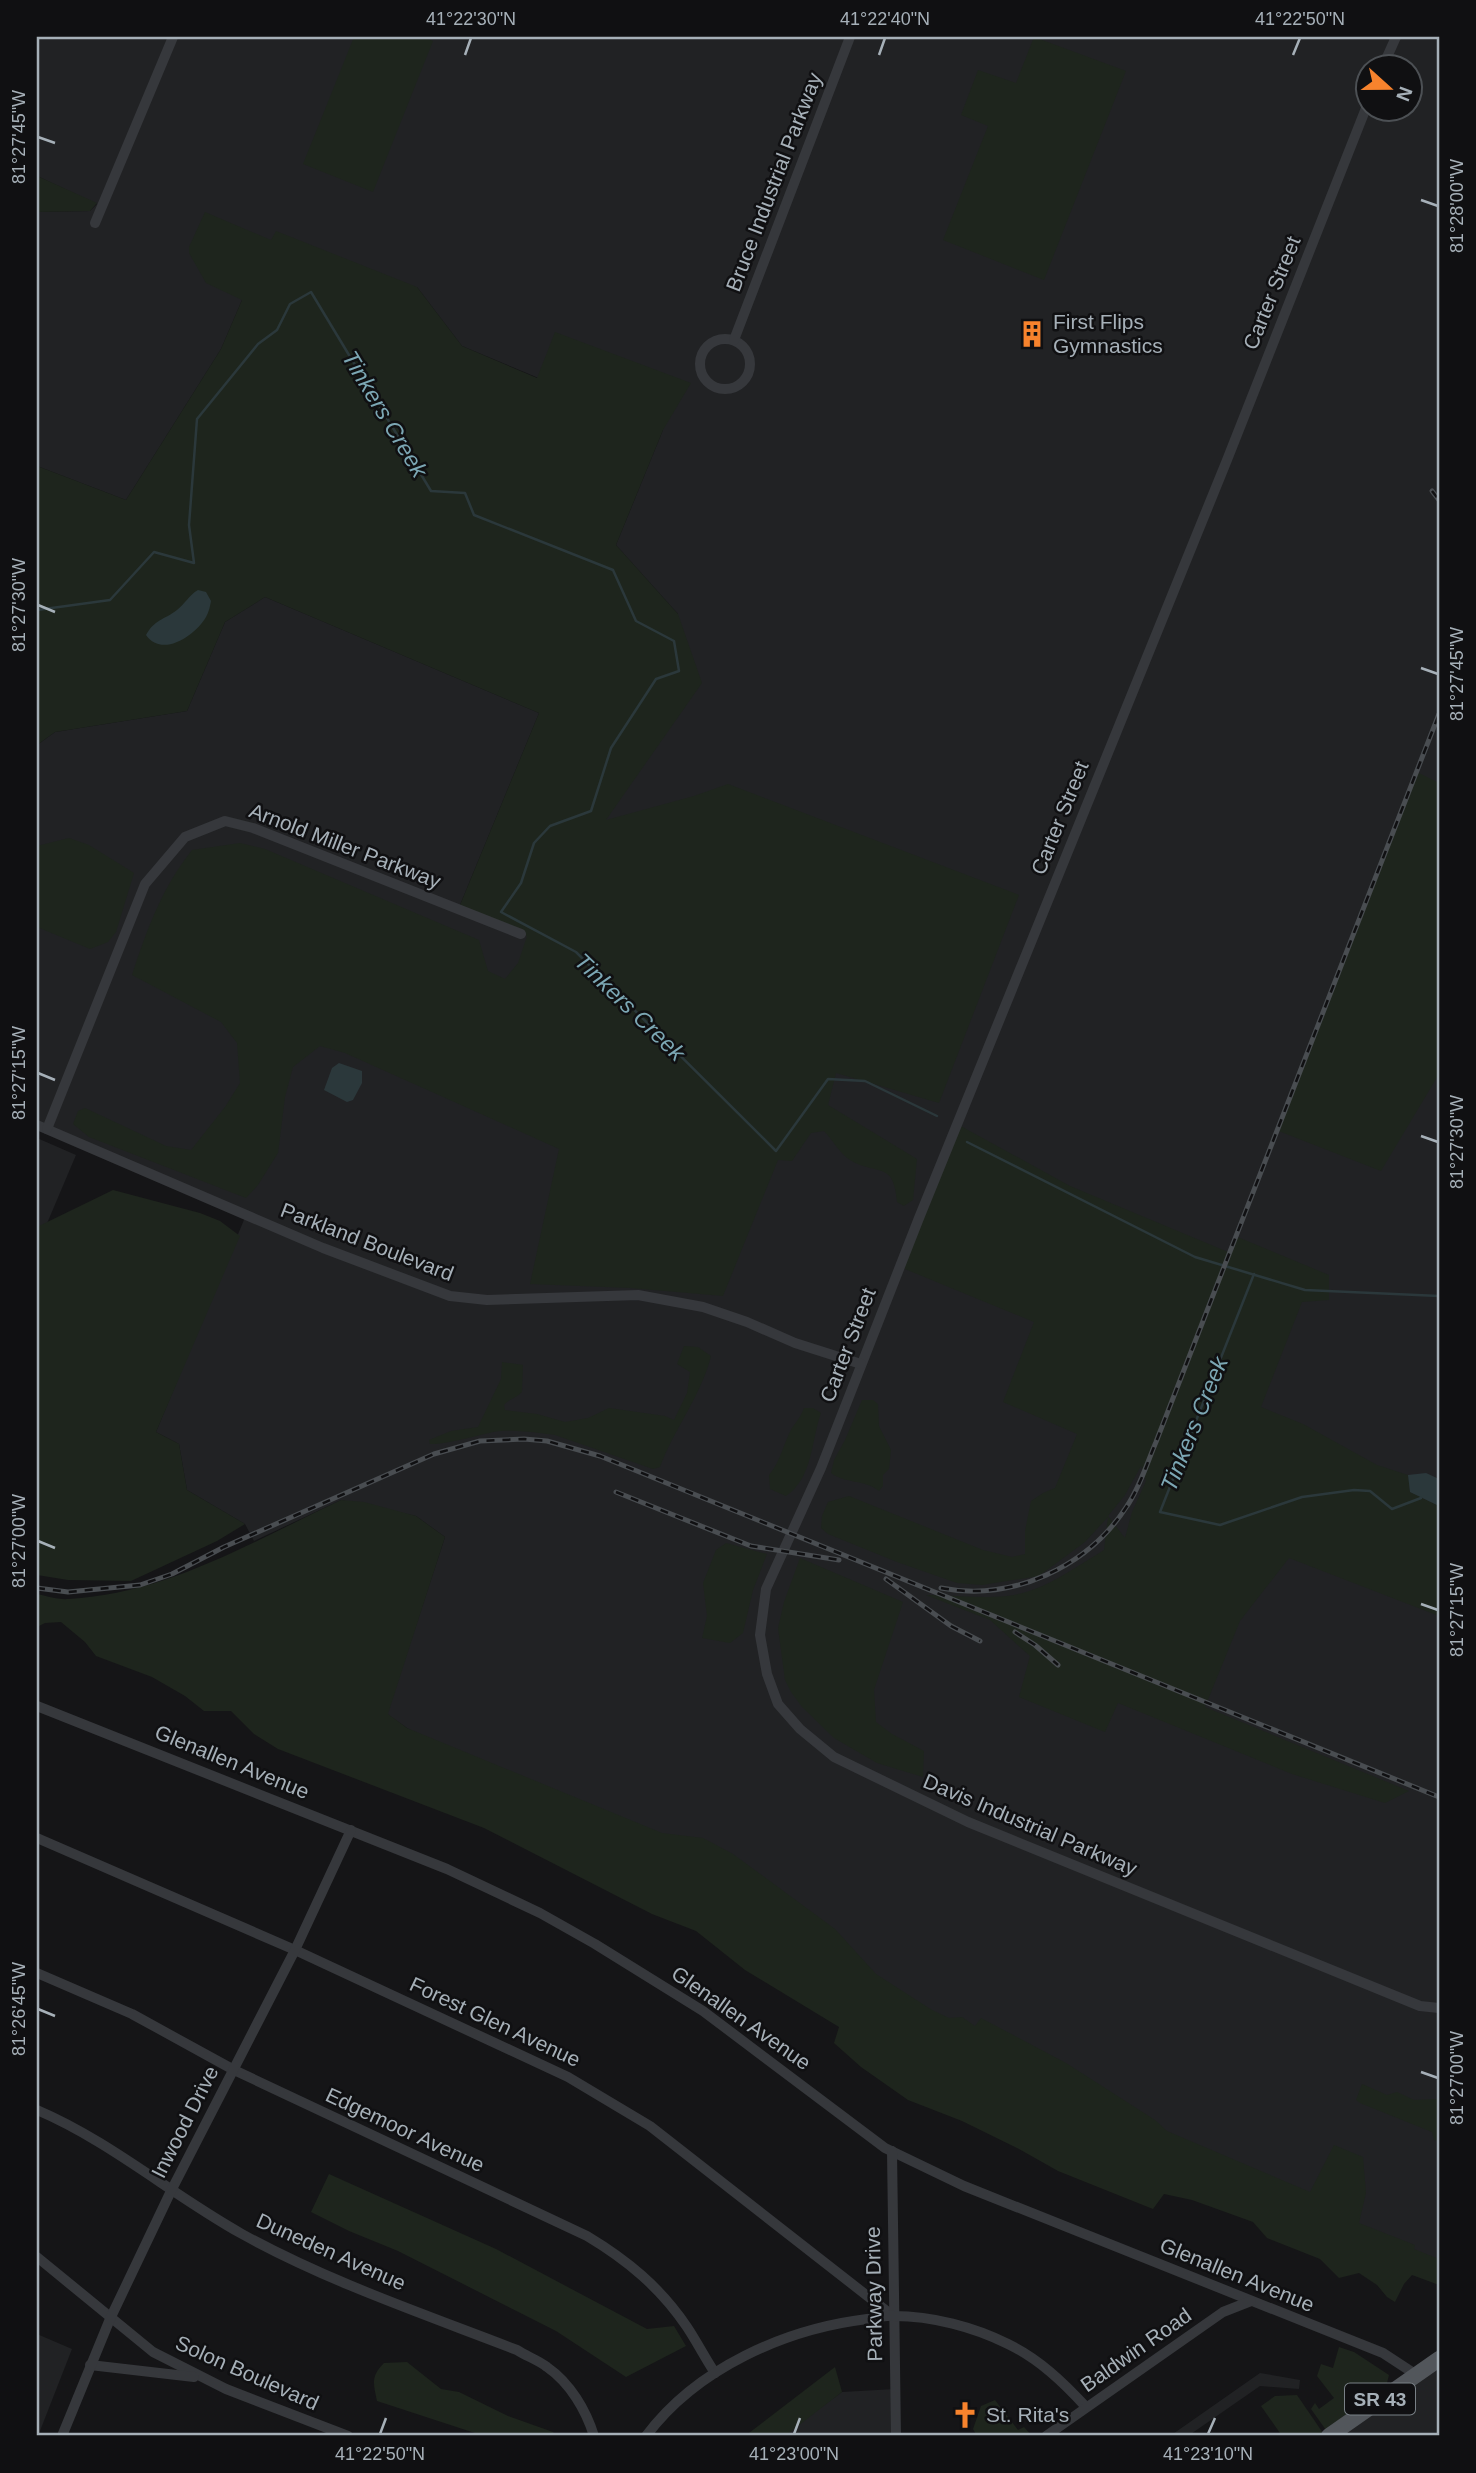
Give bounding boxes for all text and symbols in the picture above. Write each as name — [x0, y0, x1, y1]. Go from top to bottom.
text: 41°22'30"N — [426, 9, 516, 29]
text: 41°22'40"N — [840, 9, 930, 29]
text: 41°22'50"N — [1255, 9, 1345, 29]
north arrow — [1354, 52, 1424, 122]
street label: Bruce Industrial Parkway — [721, 69, 826, 294]
text: N — [1392, 84, 1417, 104]
text: 81°27'45"W — [9, 90, 29, 184]
text: 81°28'00"W — [1447, 159, 1467, 253]
street label: Carter Street — [1238, 233, 1305, 353]
place label: First Flips Gymnastics — [1053, 310, 1163, 357]
building icon: First Flips Gymnastics — [1017, 319, 1047, 349]
water label: Tinkers Creek — [337, 346, 434, 483]
text: 81°27'30"W — [9, 558, 29, 652]
text: 81°27'45"W — [1447, 627, 1467, 721]
street label: Carter Street — [1026, 758, 1093, 878]
street label: Arnold Miller Parkway — [246, 798, 445, 893]
water label: Tinkers Creek — [570, 948, 692, 1067]
text: 81°27'15"W — [9, 1026, 29, 1120]
text: 81°27'30"W — [1447, 1095, 1467, 1189]
street label: Parkland Boulevard — [278, 1198, 457, 1285]
street label: Carter Street — [815, 1284, 880, 1405]
water label: Tinkers Creek — [1155, 1351, 1233, 1495]
text: 81°27'00"W — [9, 1494, 29, 1588]
text: 81°27'15"W — [1447, 1563, 1467, 1657]
street label: Glenallen Avenue — [152, 1720, 313, 1803]
street label: Davis Industrial Parkway — [920, 1769, 1141, 1880]
street label: Glenallen Avenue — [667, 1961, 815, 2074]
text: 81°26'45"W — [9, 1962, 29, 2056]
street label: Forest Glen Avenue — [406, 1972, 584, 2071]
text: 81°27'00"W — [1447, 2031, 1467, 2125]
street label: Inwood Drive — [146, 2062, 223, 2182]
street label: Edgemoor Avenue — [322, 2083, 488, 2176]
street label: Duneden Avenue — [253, 2208, 409, 2295]
street label: Parkway Drive — [861, 2226, 886, 2362]
street label: Glenallen Avenue — [1157, 2233, 1318, 2316]
street label: Baldwin Road — [1076, 2303, 1195, 2396]
street label: Solon Boulevard — [172, 2331, 322, 2414]
road number: SR 43 — [1345, 2384, 1415, 2414]
church icon: St. Rita's — [950, 2400, 980, 2430]
place label: St. Rita's — [986, 2403, 1069, 2426]
text: 41°22'50"N — [335, 2444, 425, 2464]
text: 41°23'00"N — [749, 2444, 839, 2464]
text: 41°23'10"N — [1163, 2444, 1253, 2464]

